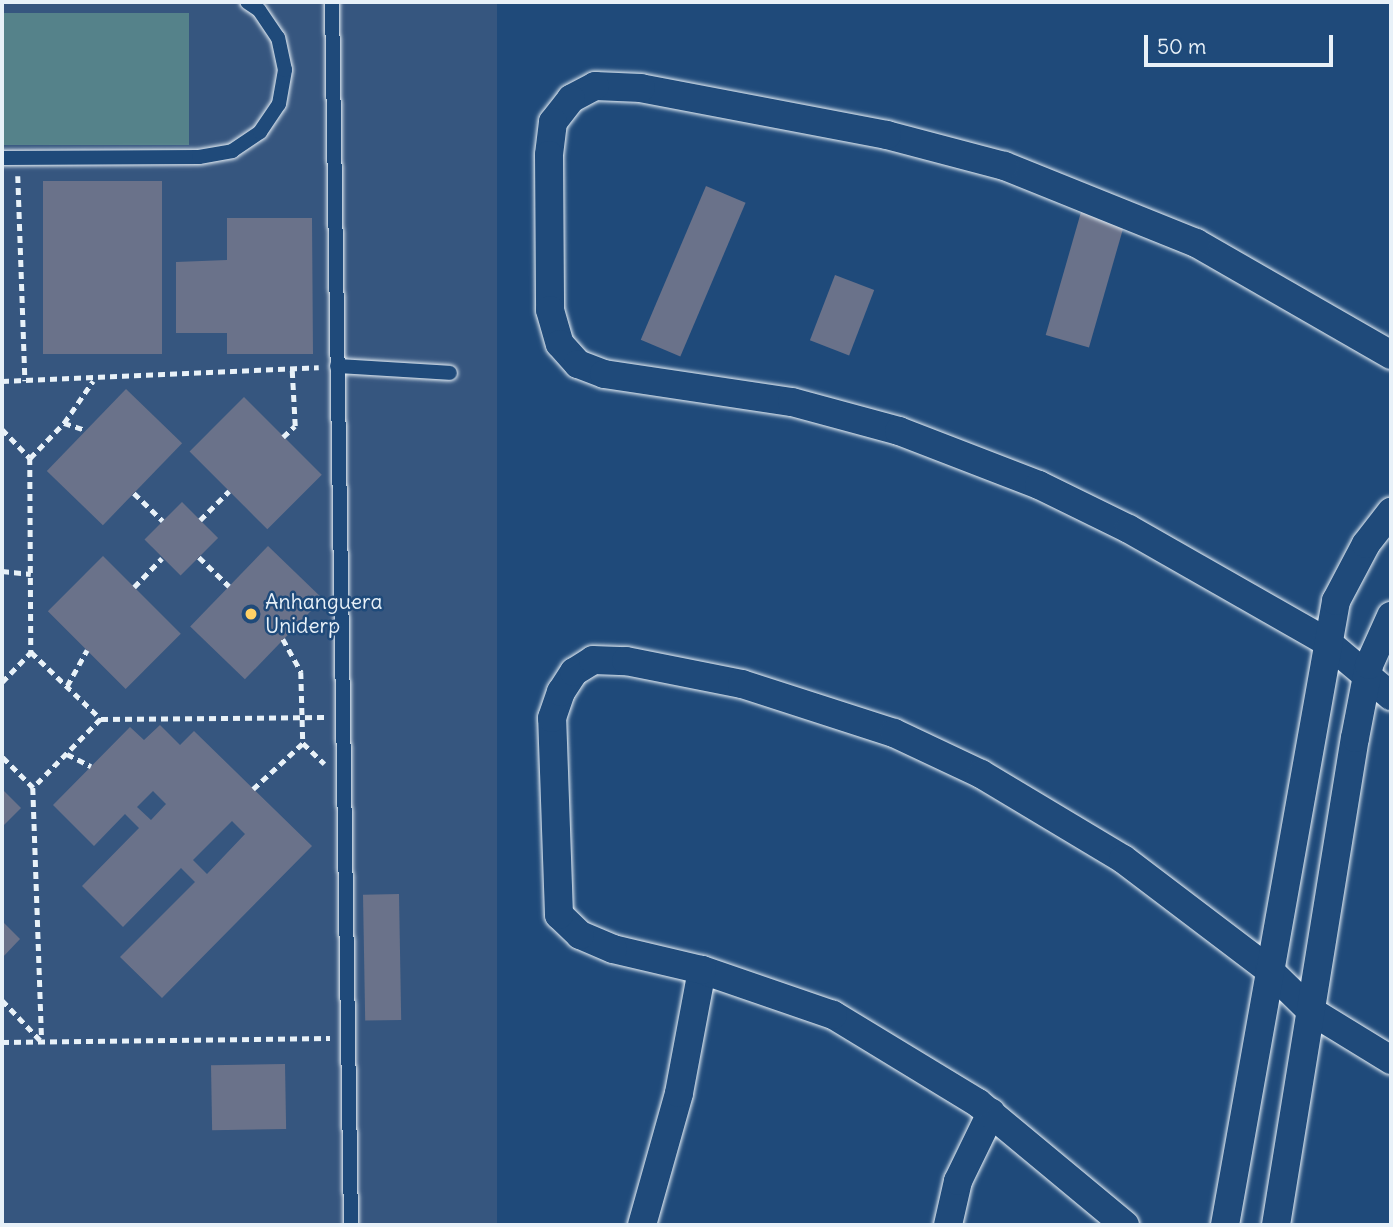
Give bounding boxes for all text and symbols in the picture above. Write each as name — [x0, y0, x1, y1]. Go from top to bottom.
scale bar — [1148, 21, 1337, 65]
text: 50 m — [1157, 33, 1206, 60]
place label: Anhanguera Uniderp — [265, 589, 382, 639]
marker: Anhanguera Uniderp — [243, 606, 259, 622]

